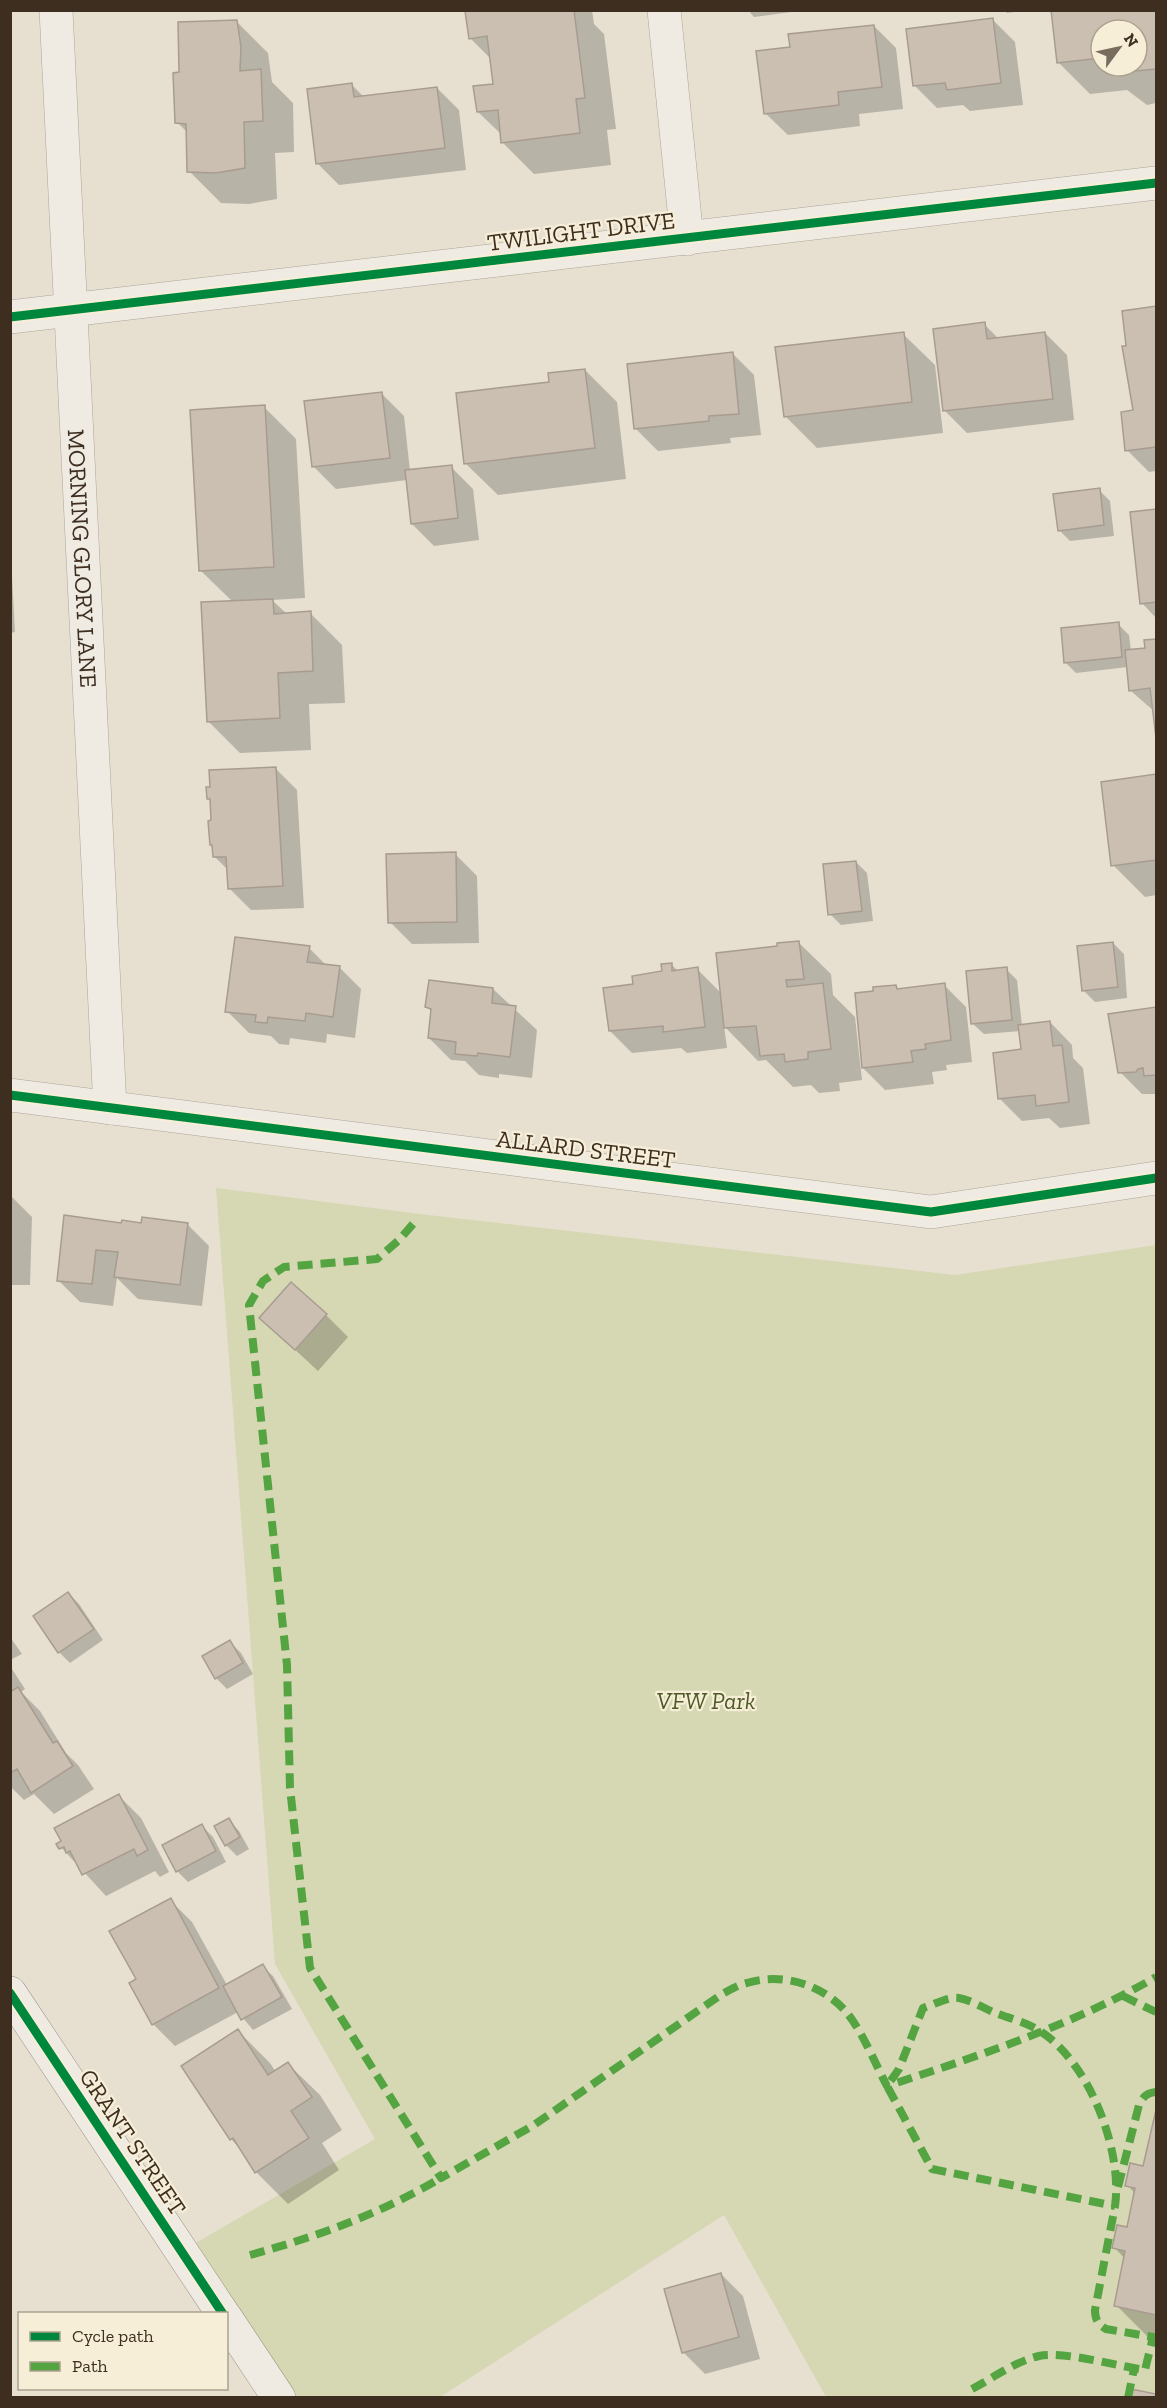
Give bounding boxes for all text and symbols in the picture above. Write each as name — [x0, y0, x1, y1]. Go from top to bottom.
north arrow — [1089, 18, 1149, 78]
text: N — [1120, 30, 1142, 50]
street label: TWILIGHT DRIVE — [485, 205, 677, 257]
street label: MORNING GLORY LANE — [62, 428, 104, 688]
street label: ALLARD STREET — [495, 1124, 677, 1174]
park label: VFW Park — [657, 1686, 756, 1715]
street label: GRANT STREET — [73, 2063, 193, 2221]
legend — [18, 2312, 228, 2390]
text: Cycle path — [72, 2325, 154, 2347]
text: Path — [72, 2355, 108, 2377]

